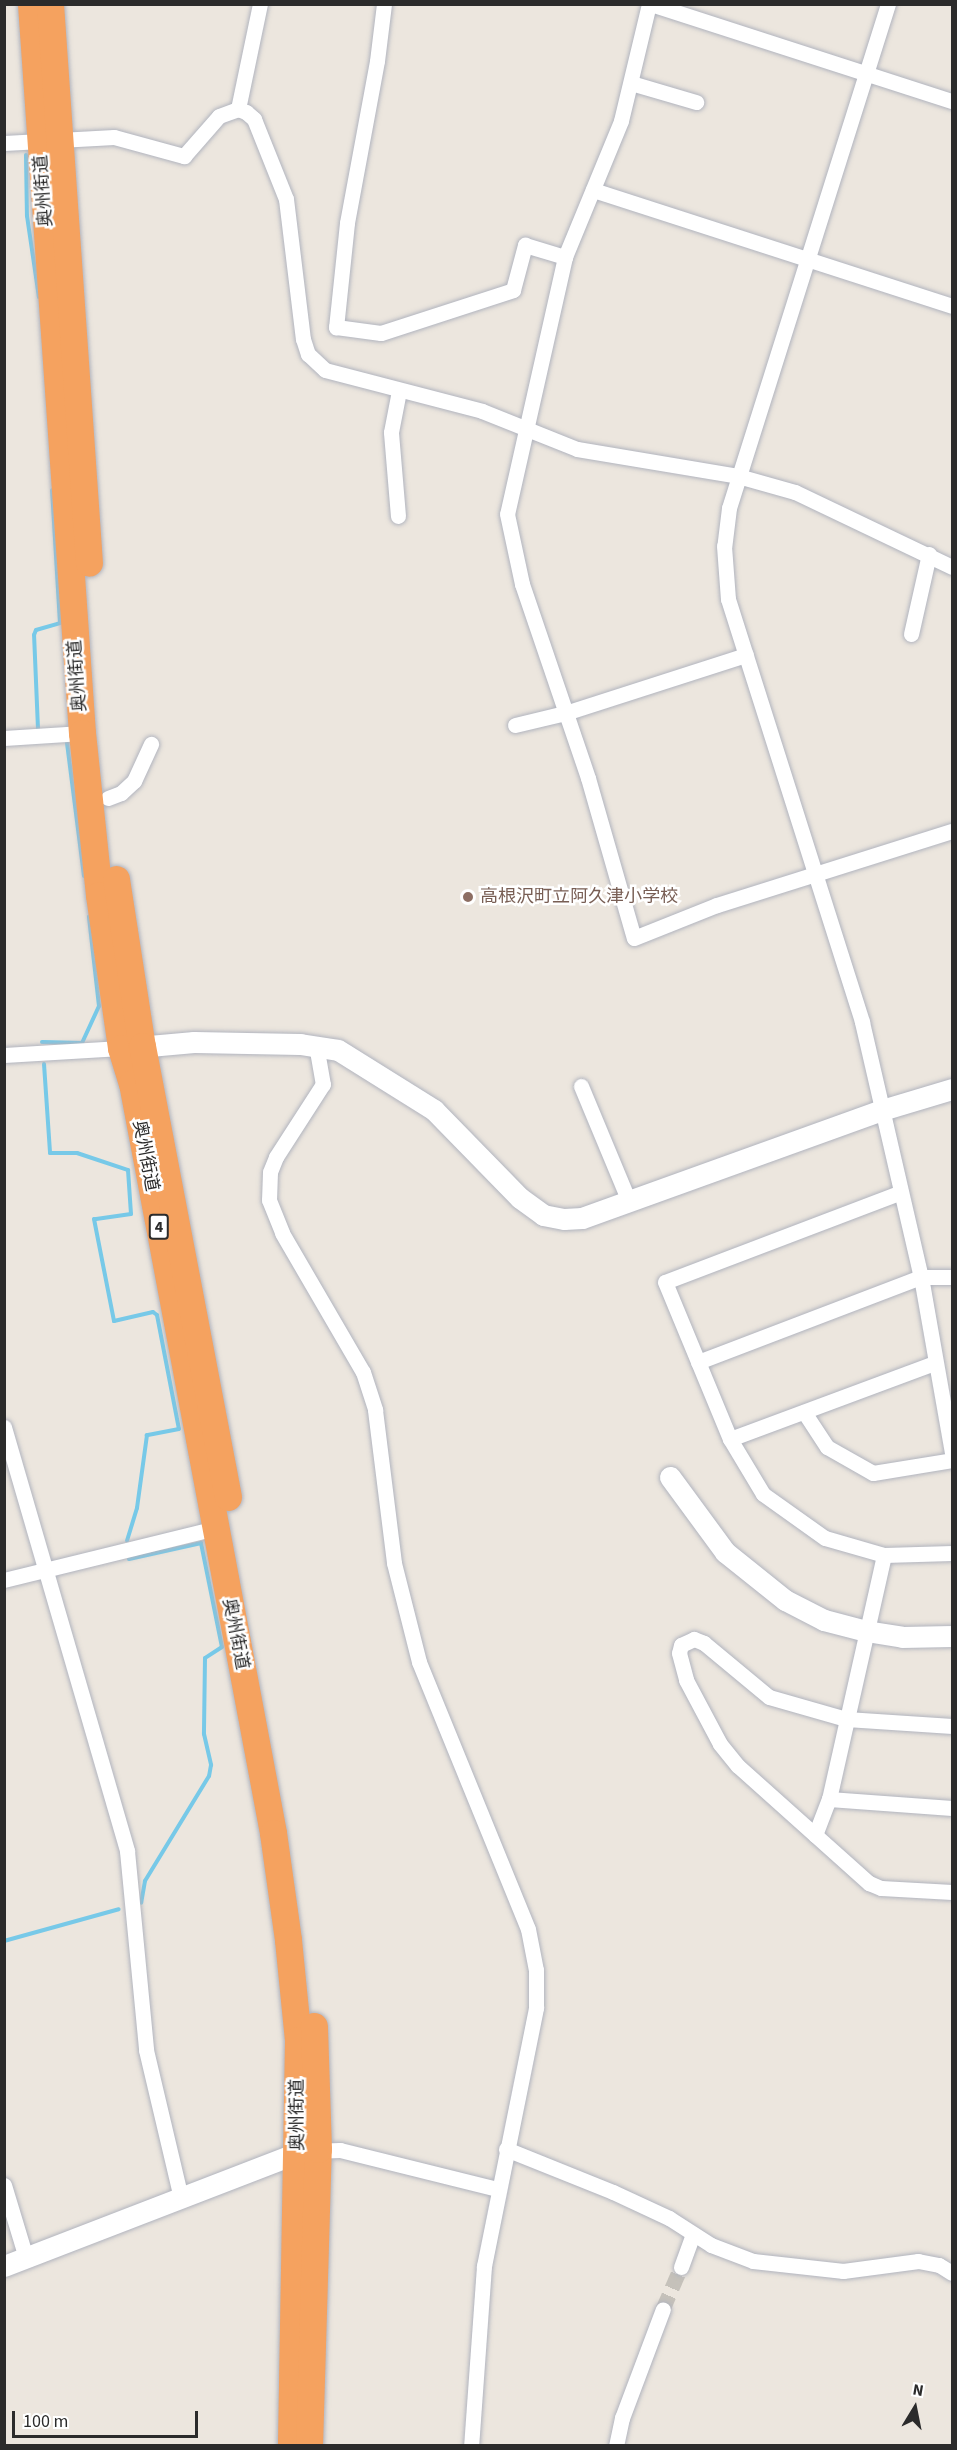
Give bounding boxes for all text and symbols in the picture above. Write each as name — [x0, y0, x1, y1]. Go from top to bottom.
street label: 奥州街道 — [31, 154, 57, 228]
street label: 奥州街道 — [65, 639, 91, 713]
place label: 高根沢町立阿久津小学校 — [480, 886, 678, 908]
marker: 高根沢町立阿久津小学校 — [461, 890, 475, 904]
street label: 奥州街道 — [128, 1119, 162, 1193]
road number: 4 — [148, 1214, 170, 1240]
street label: 奥州街道 — [218, 1597, 252, 1671]
street label: 奥州街道 — [287, 2079, 309, 2151]
north arrow — [885, 2378, 945, 2438]
text: N — [911, 2379, 925, 2402]
scale bar — [15, 2399, 201, 2437]
text: 100 m — [23, 2409, 68, 2434]

